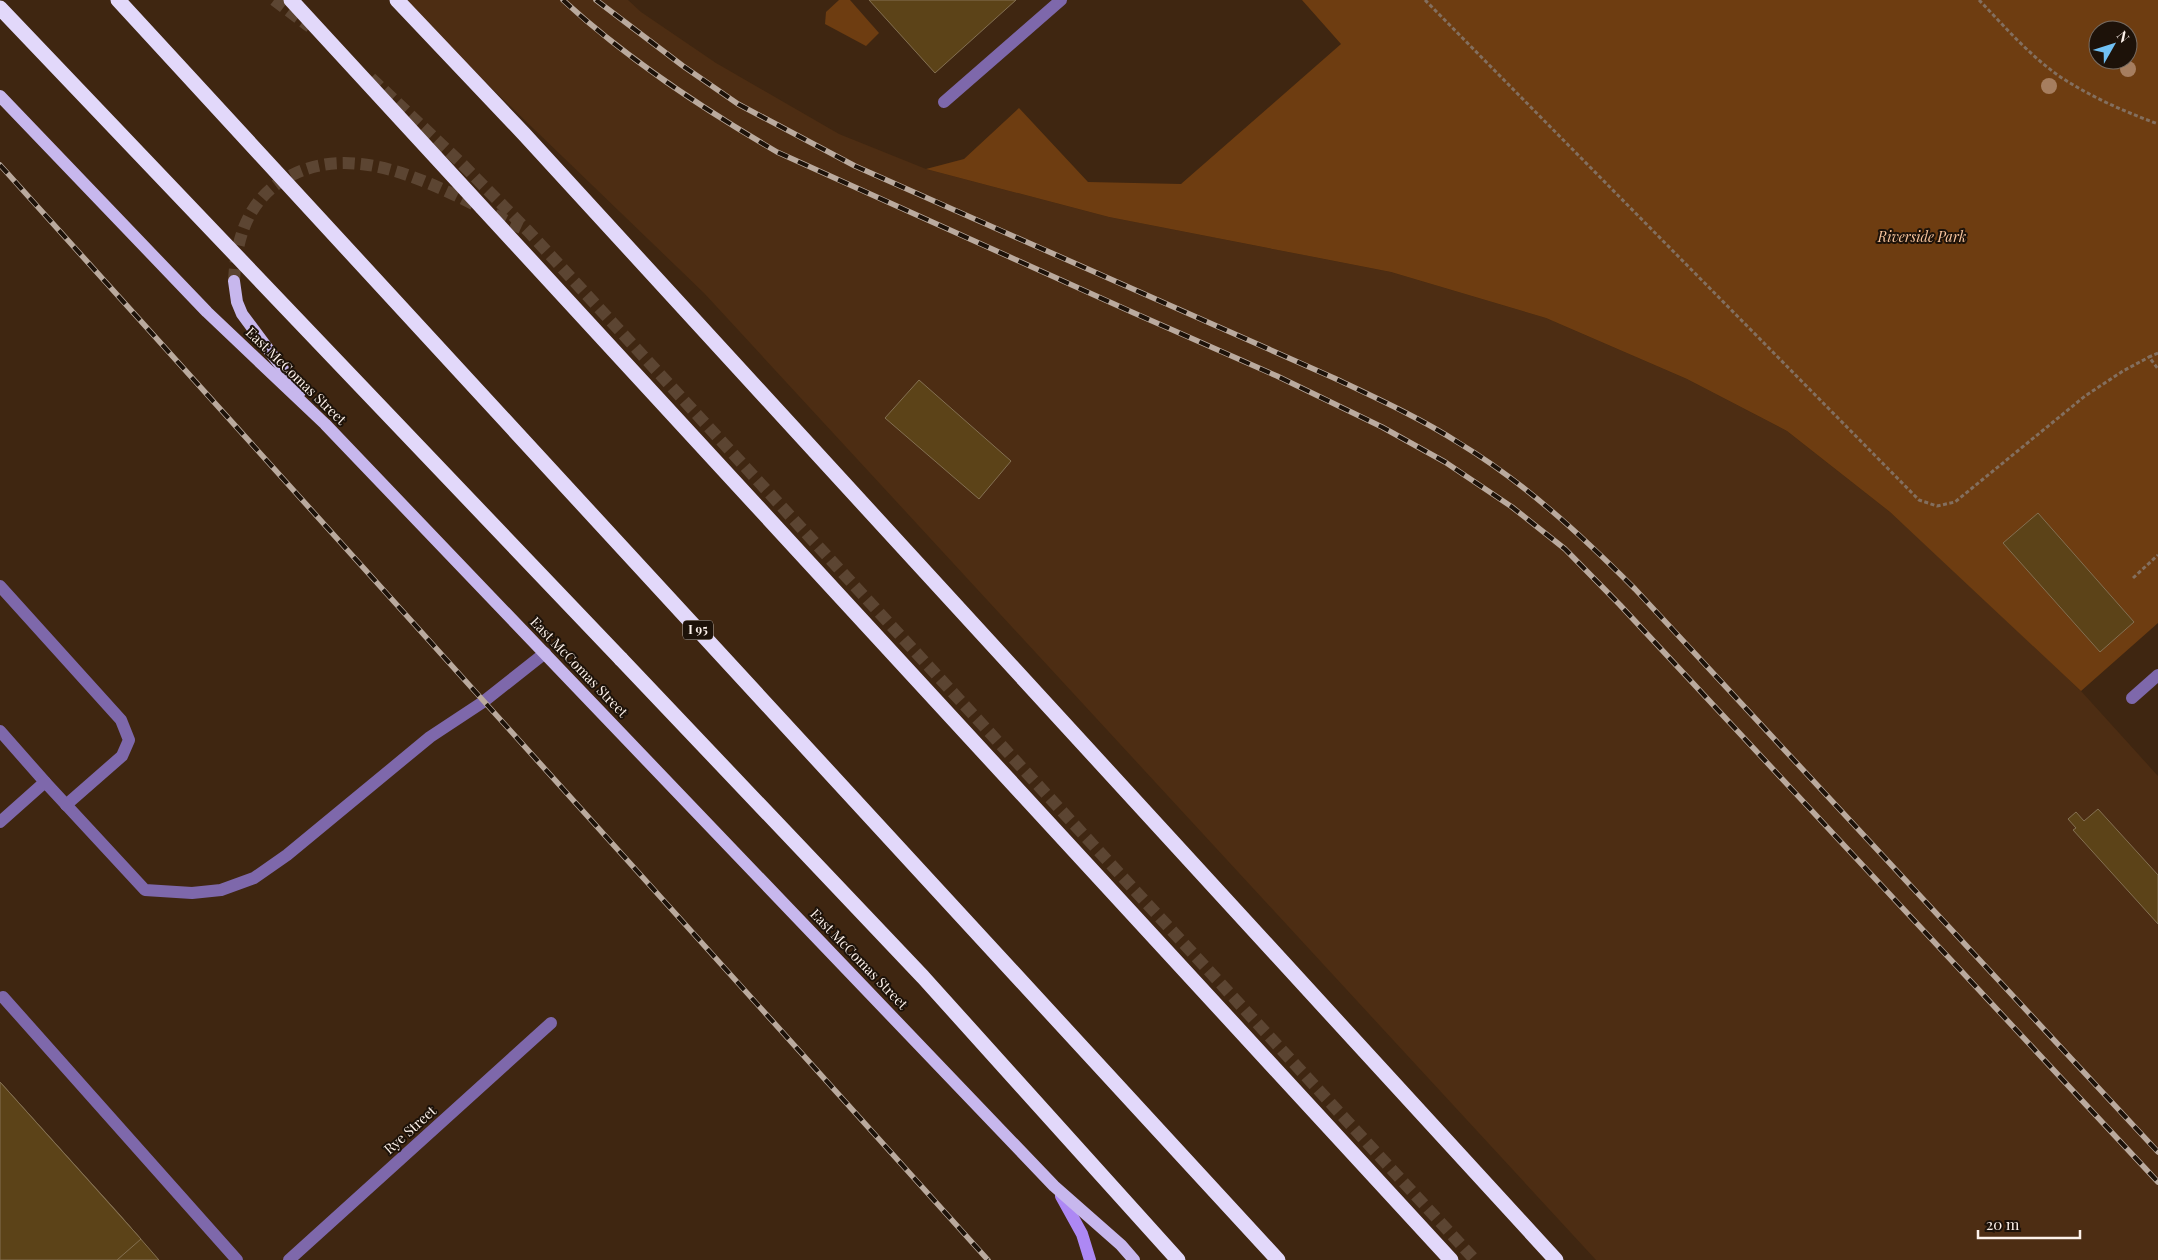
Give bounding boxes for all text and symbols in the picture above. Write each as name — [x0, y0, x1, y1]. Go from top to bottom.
north arrow — [2088, 20, 2138, 70]
text: N — [2113, 27, 2134, 46]
park label: Riverside Park — [1877, 227, 1966, 246]
street label: East McComas Street — [242, 323, 351, 429]
street label: East McComas Street — [526, 612, 633, 722]
road number: I 95 — [683, 620, 713, 640]
street label: East McComas Street — [806, 904, 913, 1014]
street label: Rye Street — [380, 1100, 441, 1158]
scale bar — [1978, 1208, 2080, 1240]
text: 20 m — [1986, 1214, 2020, 1234]

